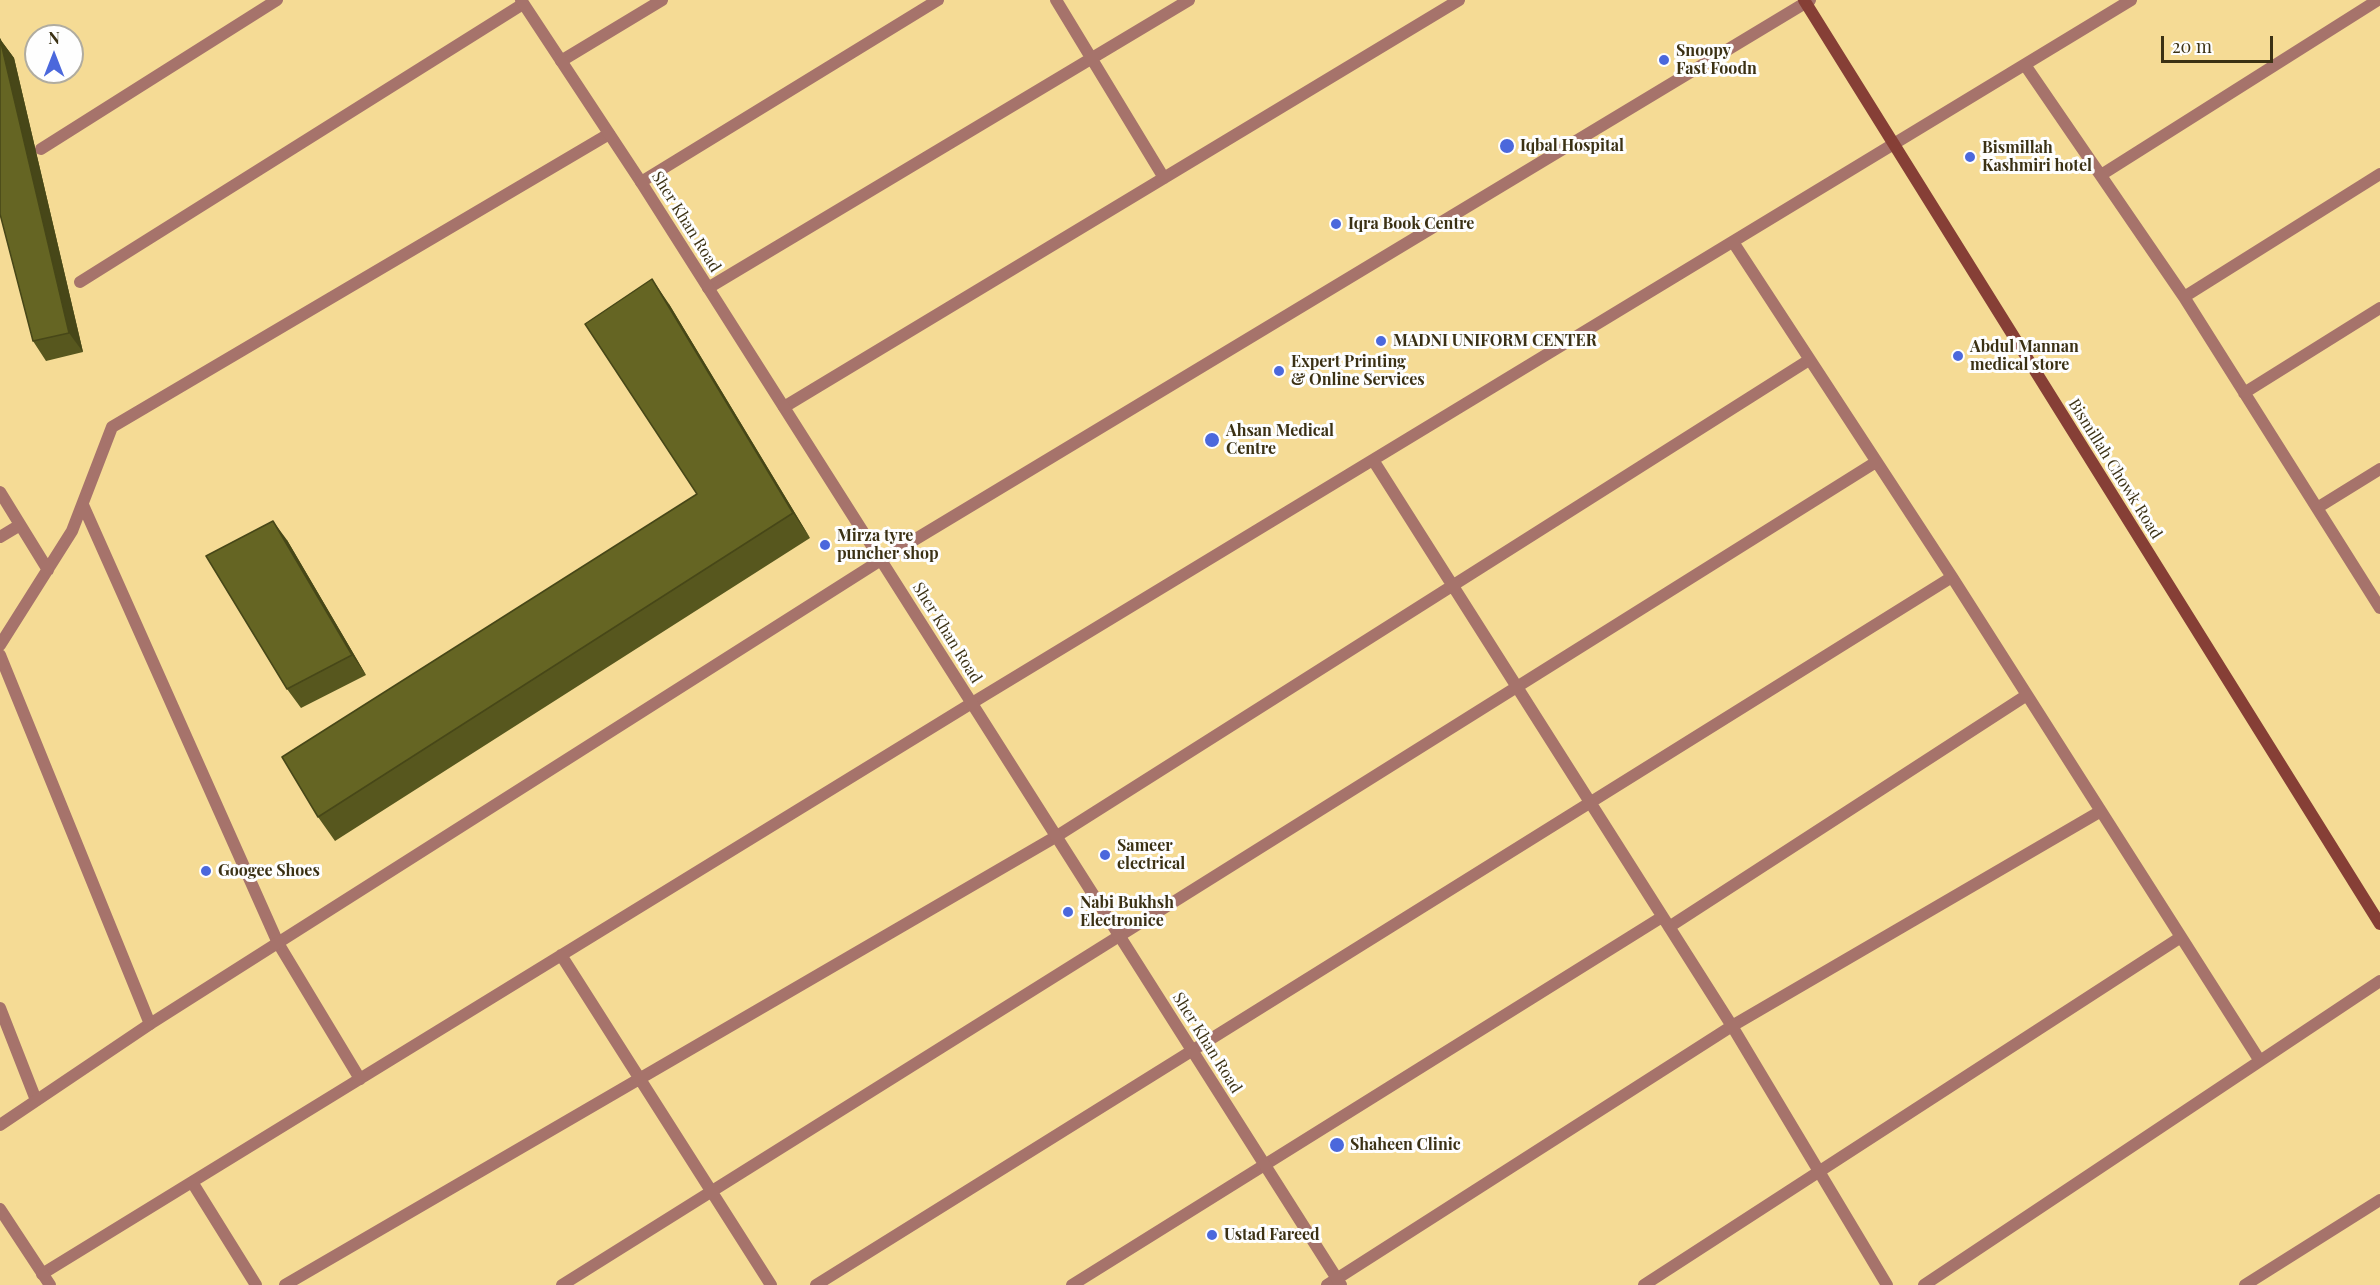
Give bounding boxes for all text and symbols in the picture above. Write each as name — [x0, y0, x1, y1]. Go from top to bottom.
north arrow — [24, 24, 84, 84]
scale bar — [2164, 24, 2276, 62]
text: N — [48, 27, 60, 48]
text: 20 m — [2172, 34, 2212, 58]
place label: Snoopy Fast Foodn — [1676, 41, 1757, 79]
marker: Snoopy Fast Foodn — [1657, 53, 1671, 67]
place label: Iqbal Hospital — [1520, 136, 1624, 156]
marker: Iqbal Hospital — [1498, 137, 1516, 155]
place label: Bismillah Kashmiri hotel — [1982, 138, 2092, 176]
marker: Bismillah Kashmiri hotel — [1963, 150, 1977, 164]
street label: Sher Khan Road — [647, 168, 725, 276]
place label: Iqra Book Centre — [1348, 214, 1474, 234]
marker: Iqra Book Centre — [1329, 217, 1343, 231]
place label: MADNI UNIFORM CENTER — [1393, 331, 1597, 351]
marker: MADNI UNIFORM CENTER — [1374, 334, 1388, 348]
place label: Abdul Mannan medical store — [1970, 337, 2079, 375]
marker: Abdul Mannan medical store — [1951, 349, 1965, 363]
place label: Expert Printing & Online Services — [1291, 352, 1425, 390]
marker: Expert Printing & Online Services — [1272, 364, 1286, 378]
street label: Bismillah Chowk Road — [2064, 396, 2166, 542]
place label: Ahsan Medical Centre — [1226, 421, 1334, 459]
marker: Ahsan Medical Centre — [1203, 431, 1221, 449]
place label: Mirza tyre puncher shop — [837, 526, 939, 564]
marker: Mirza tyre puncher shop — [818, 538, 832, 552]
street label: Sher Khan Road — [908, 579, 986, 687]
place label: Sameer electrical — [1117, 836, 1185, 874]
marker: Sameer electrical — [1098, 848, 1112, 862]
place label: Googee Shoes — [218, 861, 320, 881]
marker: Googee Shoes — [199, 864, 213, 878]
place label: Nabi Bukhsh Electronice — [1080, 893, 1174, 931]
marker: Nabi Bukhsh Electronice — [1061, 905, 1075, 919]
street label: Sher Khan Road — [1168, 989, 1246, 1097]
place label: Shaheen Clinic — [1350, 1135, 1461, 1155]
marker: Shaheen Clinic — [1328, 1136, 1346, 1154]
place label: Ustad Fareed — [1224, 1225, 1320, 1245]
marker: Ustad Fareed — [1205, 1228, 1219, 1242]

